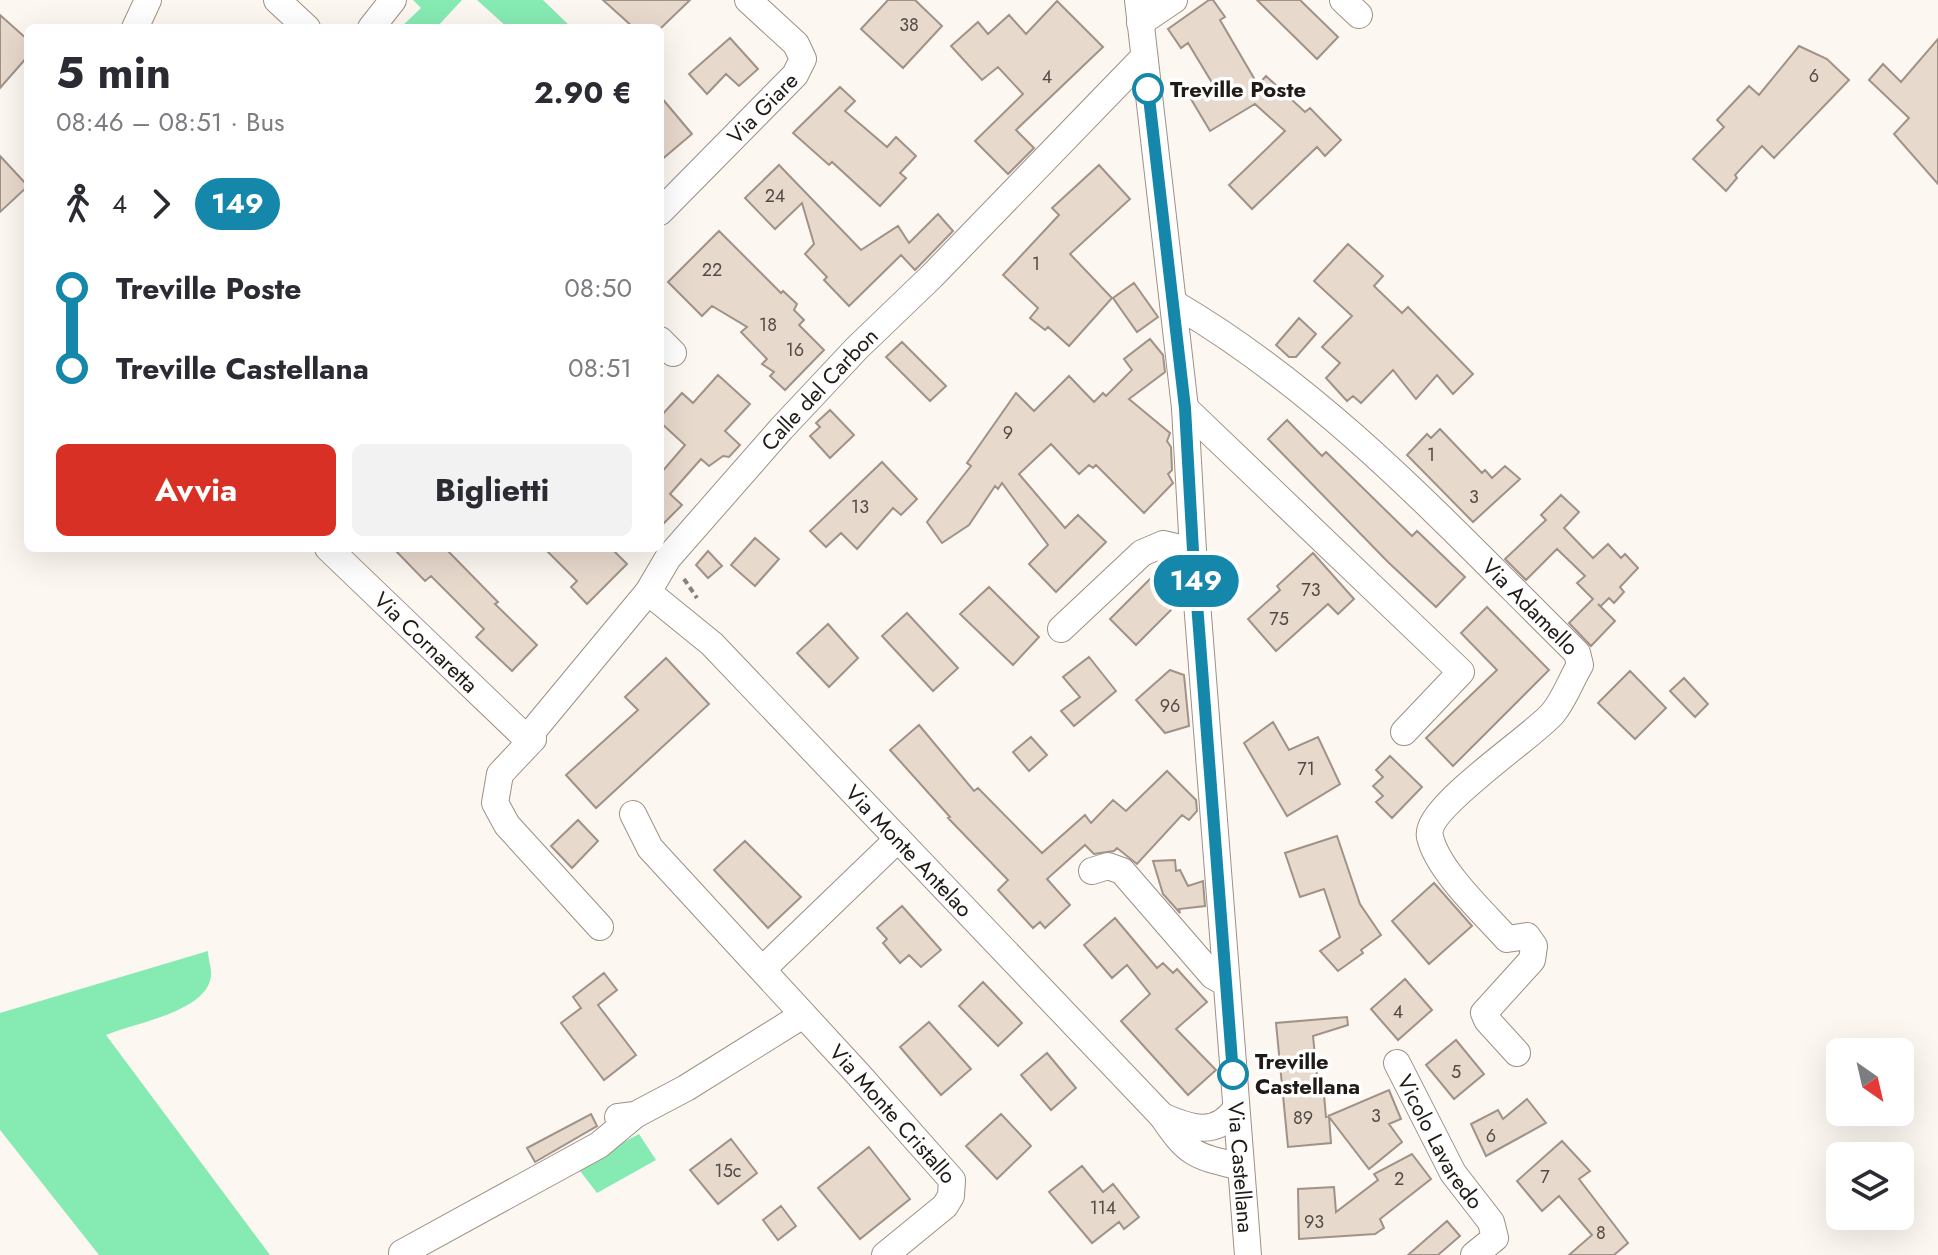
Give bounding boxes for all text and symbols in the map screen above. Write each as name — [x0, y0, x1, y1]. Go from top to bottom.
house number: 38 — [899, 12, 919, 38]
text: 5 min — [56, 41, 171, 105]
house number: 6 — [1809, 63, 1819, 89]
house number: 4 — [1042, 64, 1052, 90]
street label: Via Giare — [720, 65, 805, 151]
text: 2.90 € — [534, 71, 632, 114]
place label: Treville Poste — [1170, 73, 1306, 105]
marker: Treville Poste — [1133, 74, 1163, 104]
text: 08:46 – 08:51 · Bus — [56, 103, 285, 141]
icon: walk — [56, 182, 100, 226]
icon: forward — [139, 182, 183, 226]
text: 149 — [211, 183, 264, 224]
house number: 24 — [765, 183, 785, 209]
text: 4 — [112, 185, 127, 223]
house number: 1 — [1032, 251, 1040, 277]
house number: 22 — [702, 257, 722, 283]
text: Treville Poste — [116, 267, 301, 310]
text: 08:50 — [564, 269, 632, 307]
house number: 18 — [759, 312, 777, 338]
street label: Calle del Carbon — [753, 320, 885, 458]
house number: 16 — [786, 337, 804, 363]
text: Treville Castellana — [116, 347, 369, 390]
text: 08:51 — [568, 349, 632, 387]
house number: 9 — [1003, 420, 1013, 446]
house number: 1 — [1427, 442, 1435, 468]
button: Avvia — [56, 444, 336, 536]
button: Biglietti — [352, 444, 632, 536]
house number: 3 — [1469, 484, 1479, 510]
house number: 13 — [851, 494, 869, 520]
street label: Via Adamello — [1475, 551, 1586, 662]
line badge: 149 — [1150, 555, 1242, 607]
text: 149 — [1170, 560, 1222, 601]
house number: 73 — [1301, 577, 1321, 603]
street label: Via Cornaretta — [367, 584, 486, 700]
house number: 75 — [1269, 606, 1289, 632]
house number: 96 — [1160, 693, 1180, 719]
house number: 71 — [1297, 756, 1315, 782]
street label: Via Monte Antelao — [838, 777, 980, 924]
house number: 4 — [1393, 999, 1403, 1025]
street label: Via Monte Cristallo — [822, 1037, 964, 1190]
north arrow — [1826, 1038, 1914, 1126]
map controls — [1826, 1038, 1914, 1230]
place label: Treville Castellana — [1255, 1045, 1360, 1102]
marker: Treville Castellana — [1218, 1059, 1248, 1089]
house number: 5 — [1451, 1059, 1461, 1085]
street label: Vicolo Lavaredo — [1389, 1069, 1491, 1216]
street label: Via Castellana — [1220, 1100, 1262, 1234]
house number: 3 — [1371, 1103, 1381, 1129]
house number: 89 — [1293, 1105, 1313, 1131]
house number: 6 — [1486, 1123, 1496, 1149]
button: layers — [1826, 1142, 1914, 1230]
house number: 15c — [715, 1158, 741, 1184]
house number: 7 — [1540, 1164, 1550, 1190]
house number: 2 — [1394, 1166, 1404, 1192]
house number: 114 — [1090, 1195, 1116, 1221]
house number: 93 — [1304, 1209, 1324, 1235]
house number: 8 — [1596, 1220, 1606, 1246]

